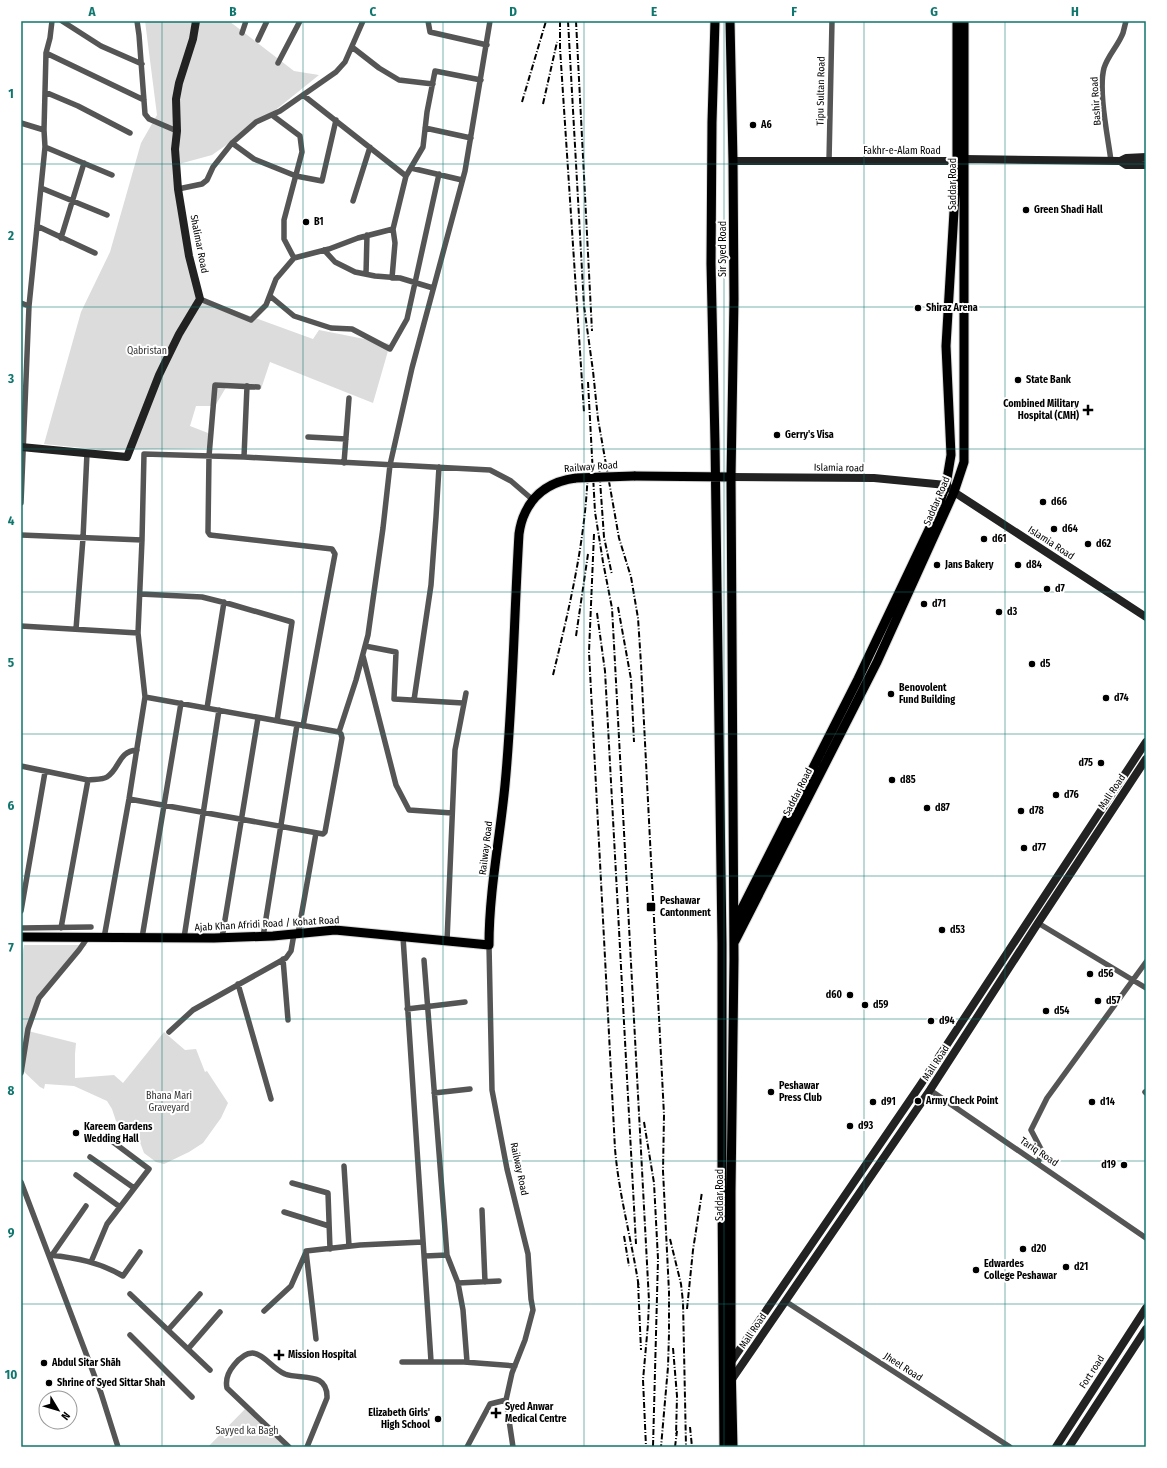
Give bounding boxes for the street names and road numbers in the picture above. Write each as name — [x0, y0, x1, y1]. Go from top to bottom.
street label: Tipu Sultan Road — [814, 56, 828, 126]
street label: Bashir Road — [1088, 76, 1104, 126]
street label: Fakhr-e-Alam Road — [863, 145, 941, 157]
street label: Saddar Road — [947, 158, 959, 210]
street label: Shalimar Road — [187, 214, 211, 274]
street label: Sir Syed Road — [717, 221, 729, 277]
street label: Railway Road — [564, 459, 618, 475]
street label: Islamia road — [814, 462, 864, 474]
street label: Saddar Road — [921, 475, 953, 527]
street label: Islamia Road — [1026, 524, 1076, 562]
street label: Saddar Road — [781, 766, 815, 818]
street label: Mall Road — [1096, 772, 1128, 812]
street label: Railway Road — [477, 820, 495, 876]
street label: Ajab Khan Afridi Road / Kohat Road — [194, 914, 340, 934]
street label: Mall Road — [920, 1043, 952, 1083]
street label: Tariq Road — [1018, 1135, 1060, 1169]
street label: Railway Road — [508, 1141, 530, 1197]
street label: Saddar Road — [714, 1169, 726, 1221]
street label: Mall Road — [737, 1311, 769, 1351]
street label: Jheel Road — [881, 1350, 925, 1384]
street label: Fort road — [1077, 1353, 1107, 1391]

